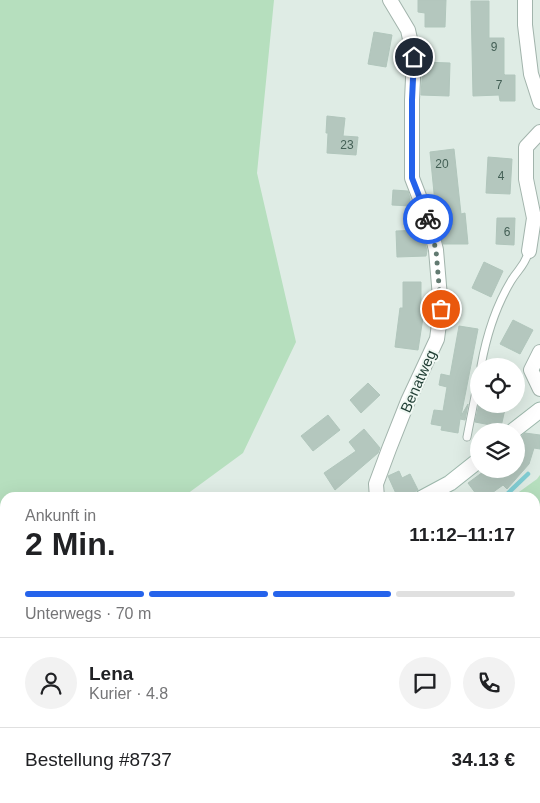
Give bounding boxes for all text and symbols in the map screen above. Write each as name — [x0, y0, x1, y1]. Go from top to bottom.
pin — [393, 36, 435, 78]
house number: 9 — [491, 40, 498, 54]
icon: home — [400, 43, 428, 71]
house number: 7 — [496, 78, 503, 92]
house number: 23 — [340, 138, 354, 152]
house number: 20 — [435, 157, 449, 171]
house number: 4 — [498, 169, 505, 183]
courier — [403, 194, 453, 244]
icon: bike — [414, 205, 442, 233]
house number: 6 — [504, 225, 511, 239]
pin — [420, 288, 462, 330]
icon: bag — [427, 295, 455, 323]
street label: Benatweg — [397, 347, 439, 415]
map controls — [470, 358, 525, 478]
button: locate — [470, 358, 525, 413]
button: layers — [470, 423, 525, 478]
text: Ankunft in — [25, 507, 96, 524]
text: 11:12–11:17 — [409, 524, 515, 545]
text: 2 Min. — [25, 526, 116, 562]
text: Unterwegs · 70 m — [25, 605, 151, 622]
button: person — [25, 657, 77, 709]
button: chat — [399, 657, 451, 709]
button: phone — [463, 657, 515, 709]
text: Lena — [89, 663, 133, 684]
text: Kurier · 4.8 — [89, 685, 168, 702]
text: Bestellung #8737 — [25, 749, 172, 770]
text: 34.13 € — [452, 749, 515, 770]

